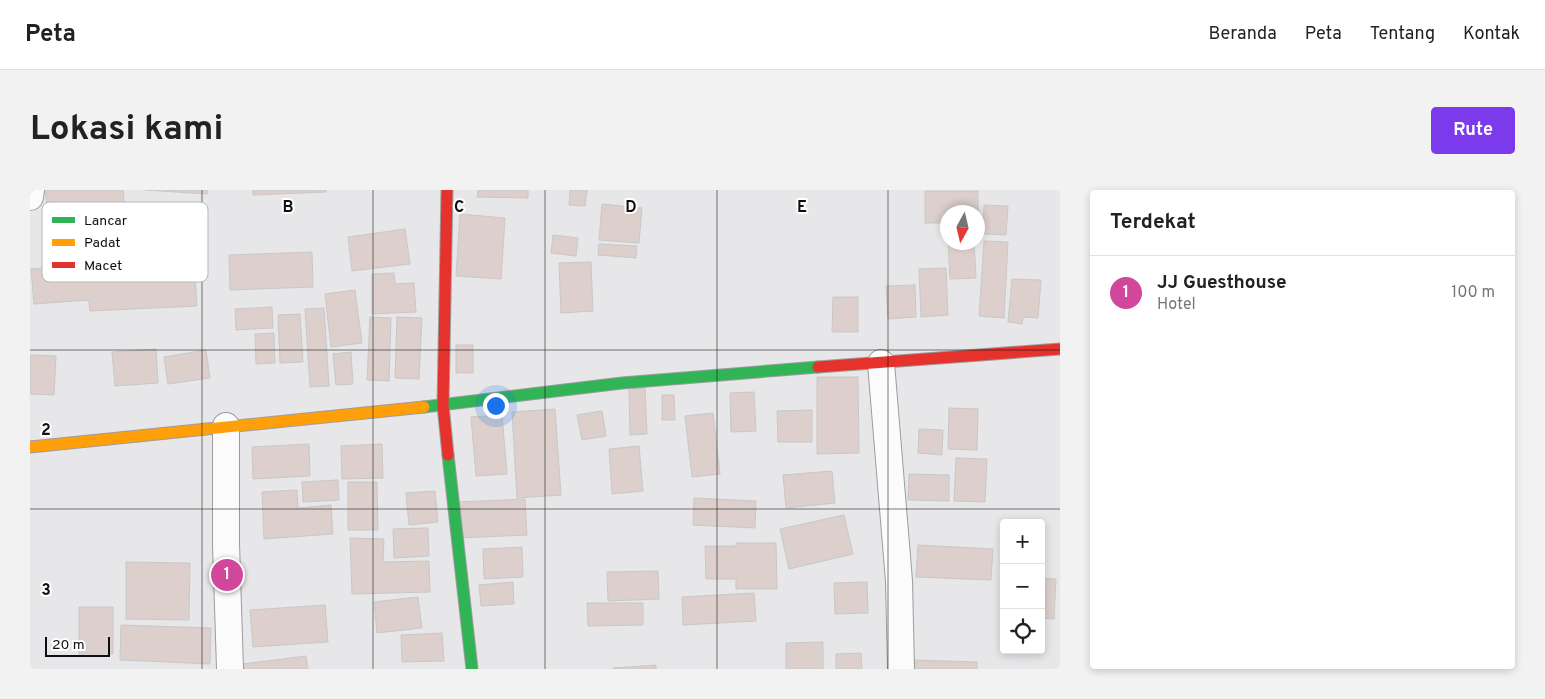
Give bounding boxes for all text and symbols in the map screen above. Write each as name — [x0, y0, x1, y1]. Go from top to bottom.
text: Peta — [25, 20, 76, 50]
text: Beranda — [1208, 23, 1277, 46]
text: Peta — [1305, 23, 1342, 46]
text: Tentang — [1370, 23, 1435, 46]
text: Kontak — [1463, 23, 1520, 46]
button: Rute — [1431, 107, 1515, 154]
text: Lokasi kami — [30, 108, 223, 152]
text: B — [282, 198, 294, 218]
text: C — [454, 198, 464, 218]
text: D — [625, 198, 637, 218]
text: E — [797, 198, 807, 218]
legend — [42, 202, 208, 282]
north arrow — [940, 205, 985, 250]
text: Terdekat — [1110, 209, 1196, 236]
text: Lancar — [84, 213, 128, 230]
text: Padat — [84, 235, 120, 252]
text: Macet — [84, 258, 122, 275]
text: JJ Guesthouse — [1157, 271, 1287, 295]
text: 1 — [1123, 283, 1129, 303]
text: 100 m — [1451, 283, 1495, 303]
text: Hotel — [1157, 295, 1196, 315]
your location — [483, 393, 509, 419]
text: 2 — [41, 421, 51, 441]
map controls — [1000, 519, 1045, 654]
button: + — [1000, 519, 1045, 564]
pin: 1 — [211, 556, 243, 594]
button: − — [1000, 564, 1045, 609]
text: 3 — [41, 581, 51, 601]
button: locate — [1000, 609, 1045, 654]
scale bar — [45, 634, 110, 657]
text: 20 m — [52, 637, 85, 654]

